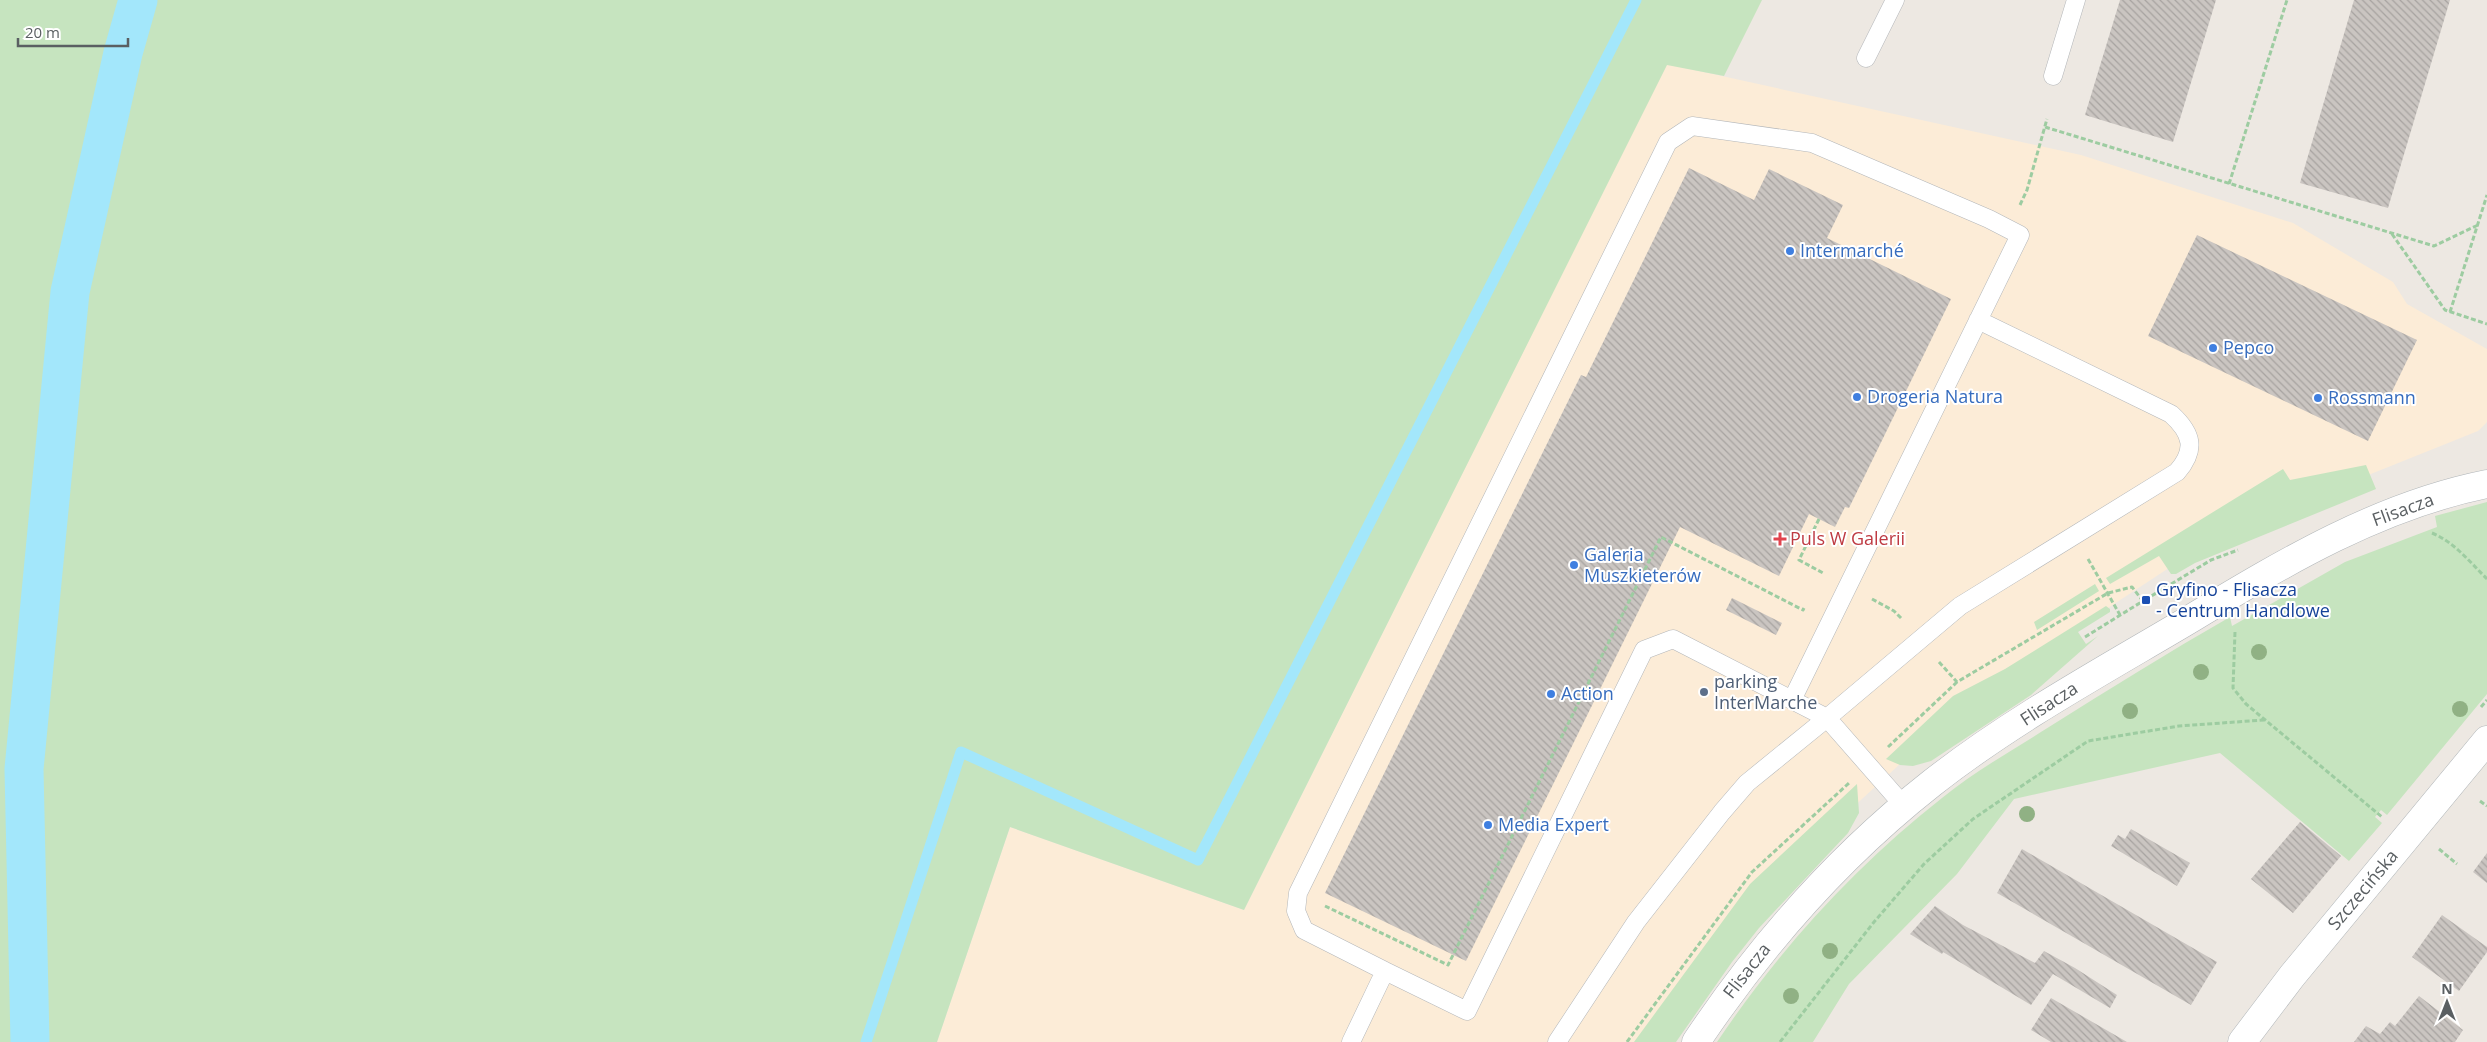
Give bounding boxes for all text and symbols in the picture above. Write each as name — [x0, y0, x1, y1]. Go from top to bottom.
scale bar — [18, 15, 128, 47]
text: 20 m — [25, 22, 60, 42]
place label: Intermarché — [1800, 238, 1904, 262]
marker: Intermarché — [1784, 245, 1796, 257]
place label: Pepco — [2223, 335, 2274, 359]
marker: Pepco — [2207, 342, 2219, 354]
place label: Drogeria Natura — [1867, 384, 2003, 408]
place label: Rossmann — [2328, 385, 2416, 409]
marker: Drogeria Natura — [1851, 391, 1863, 403]
marker: Rossmann — [2312, 392, 2324, 404]
street label: Flisacza — [2368, 487, 2437, 531]
place label: Puls W Galerii — [1790, 526, 1905, 550]
marker: Puls W Galerii — [1774, 533, 1786, 545]
place label: Galeria Muszkieterów — [1584, 542, 1701, 587]
marker: Galeria Muszkieterów — [1568, 559, 1580, 571]
place label: Gryfino - Flisacza - Centrum Handlowe — [2156, 577, 2330, 622]
marker: Gryfino - Flisacza - Centrum Handlowe — [2140, 594, 2152, 606]
place label: parking InterMarche — [1714, 669, 1817, 714]
street label: Flisacza — [2015, 676, 2082, 731]
place label: Action — [1561, 681, 1614, 705]
marker: parking InterMarche — [1698, 686, 1710, 698]
marker: Action — [1545, 688, 1557, 700]
place label: Media Expert — [1498, 812, 1609, 836]
marker: Media Expert — [1482, 819, 1494, 831]
street label: Szczecińska — [2322, 844, 2403, 934]
street label: Flisacza — [1717, 938, 1775, 1003]
north arrow — [2422, 977, 2472, 1027]
text: N — [2441, 979, 2453, 998]

